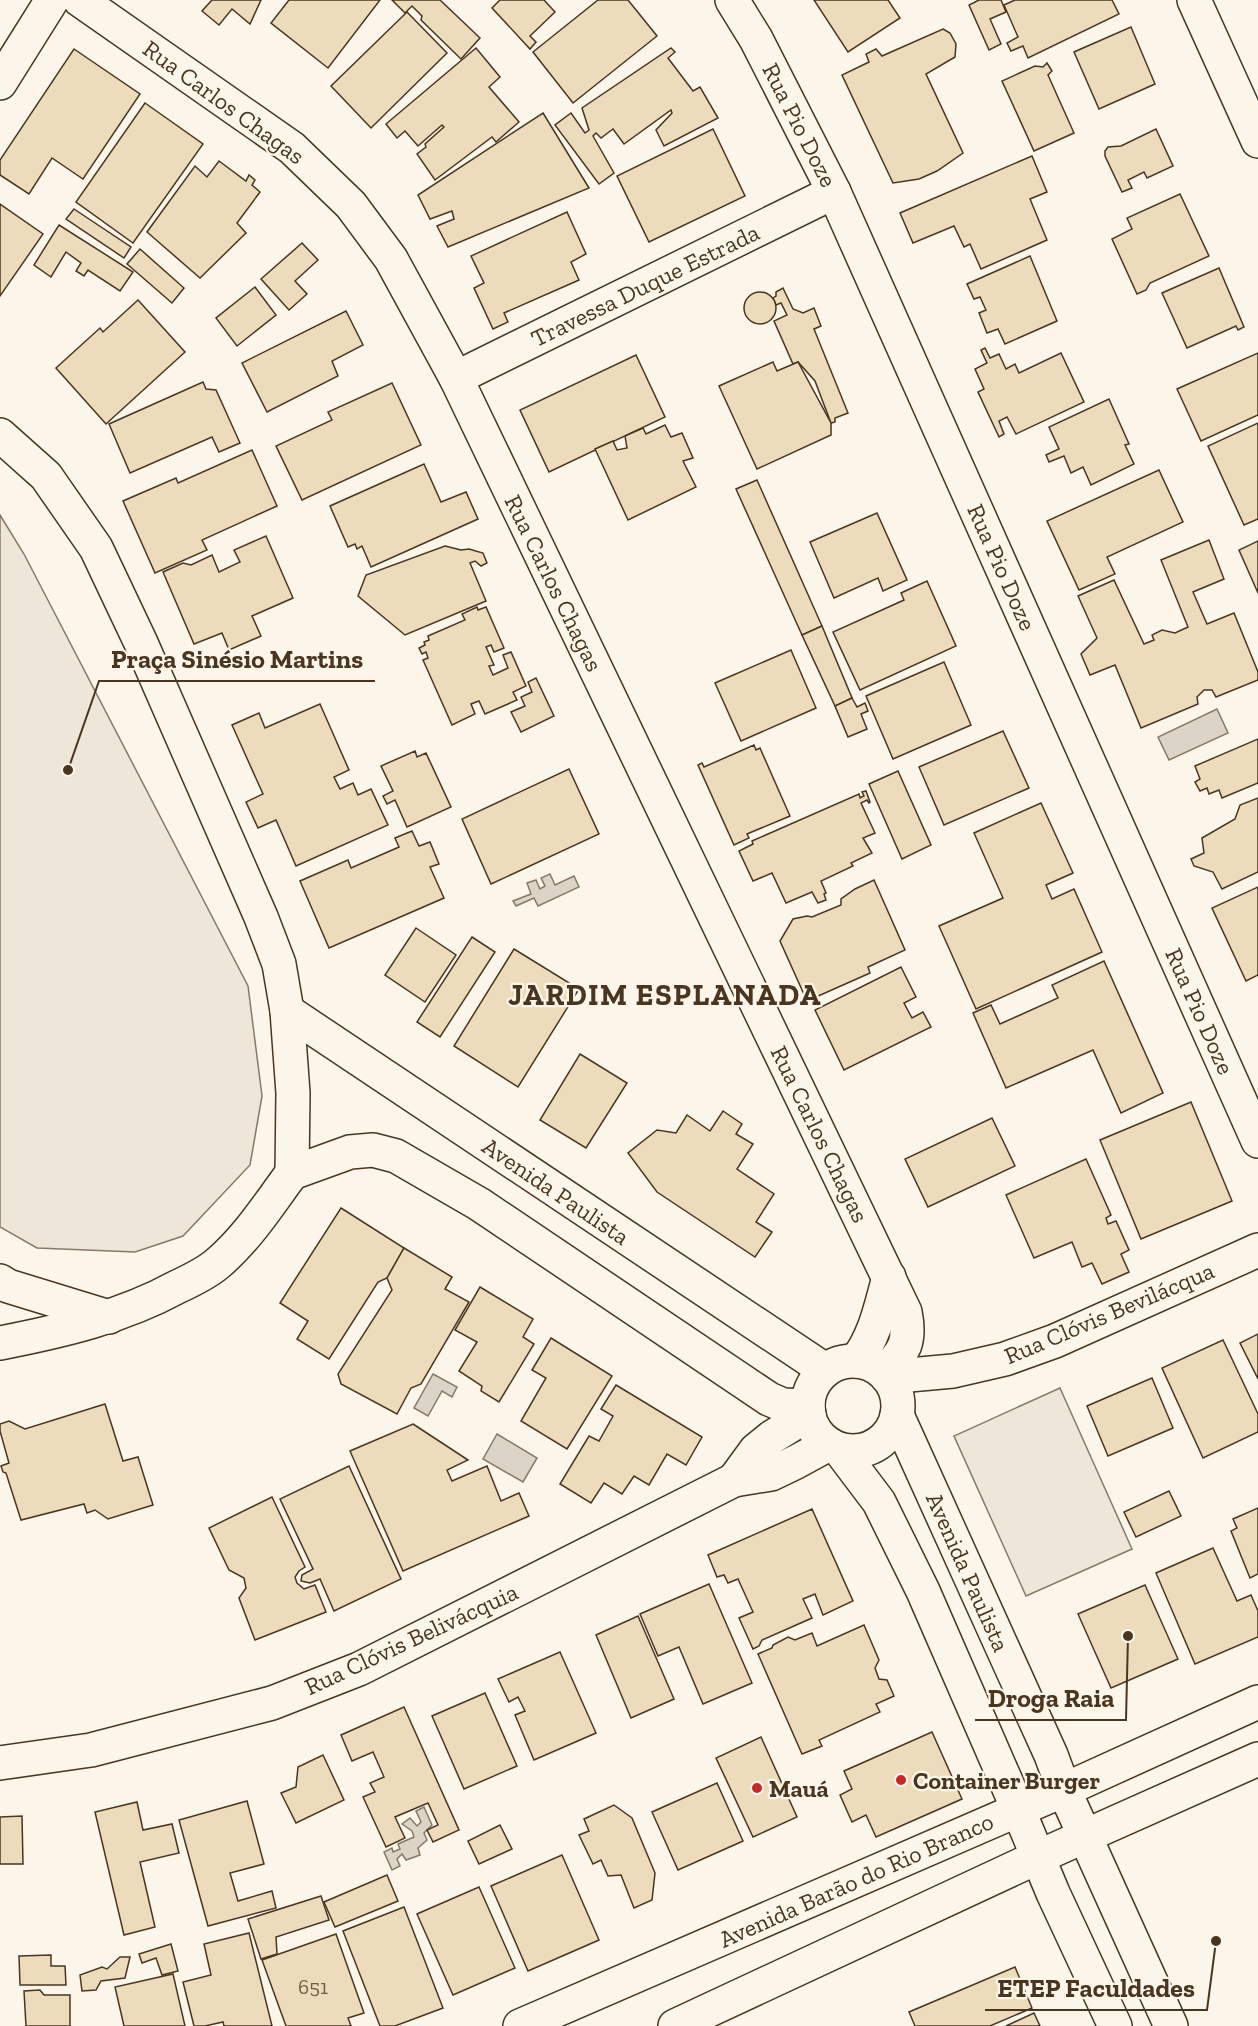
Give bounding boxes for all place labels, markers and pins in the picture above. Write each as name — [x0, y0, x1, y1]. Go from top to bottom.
callout: Praça Sinésio Martins — [99, 637, 375, 681]
callout: Droga Raia — [975, 1676, 1126, 1720]
place label: Container Burger — [913, 1766, 1100, 1795]
marker: Container Burger — [894, 1773, 908, 1787]
place label: Mauá — [769, 1774, 829, 1803]
marker: Mauá — [750, 1781, 764, 1795]
callout: ETEP Faculdades — [985, 1966, 1207, 2010]

